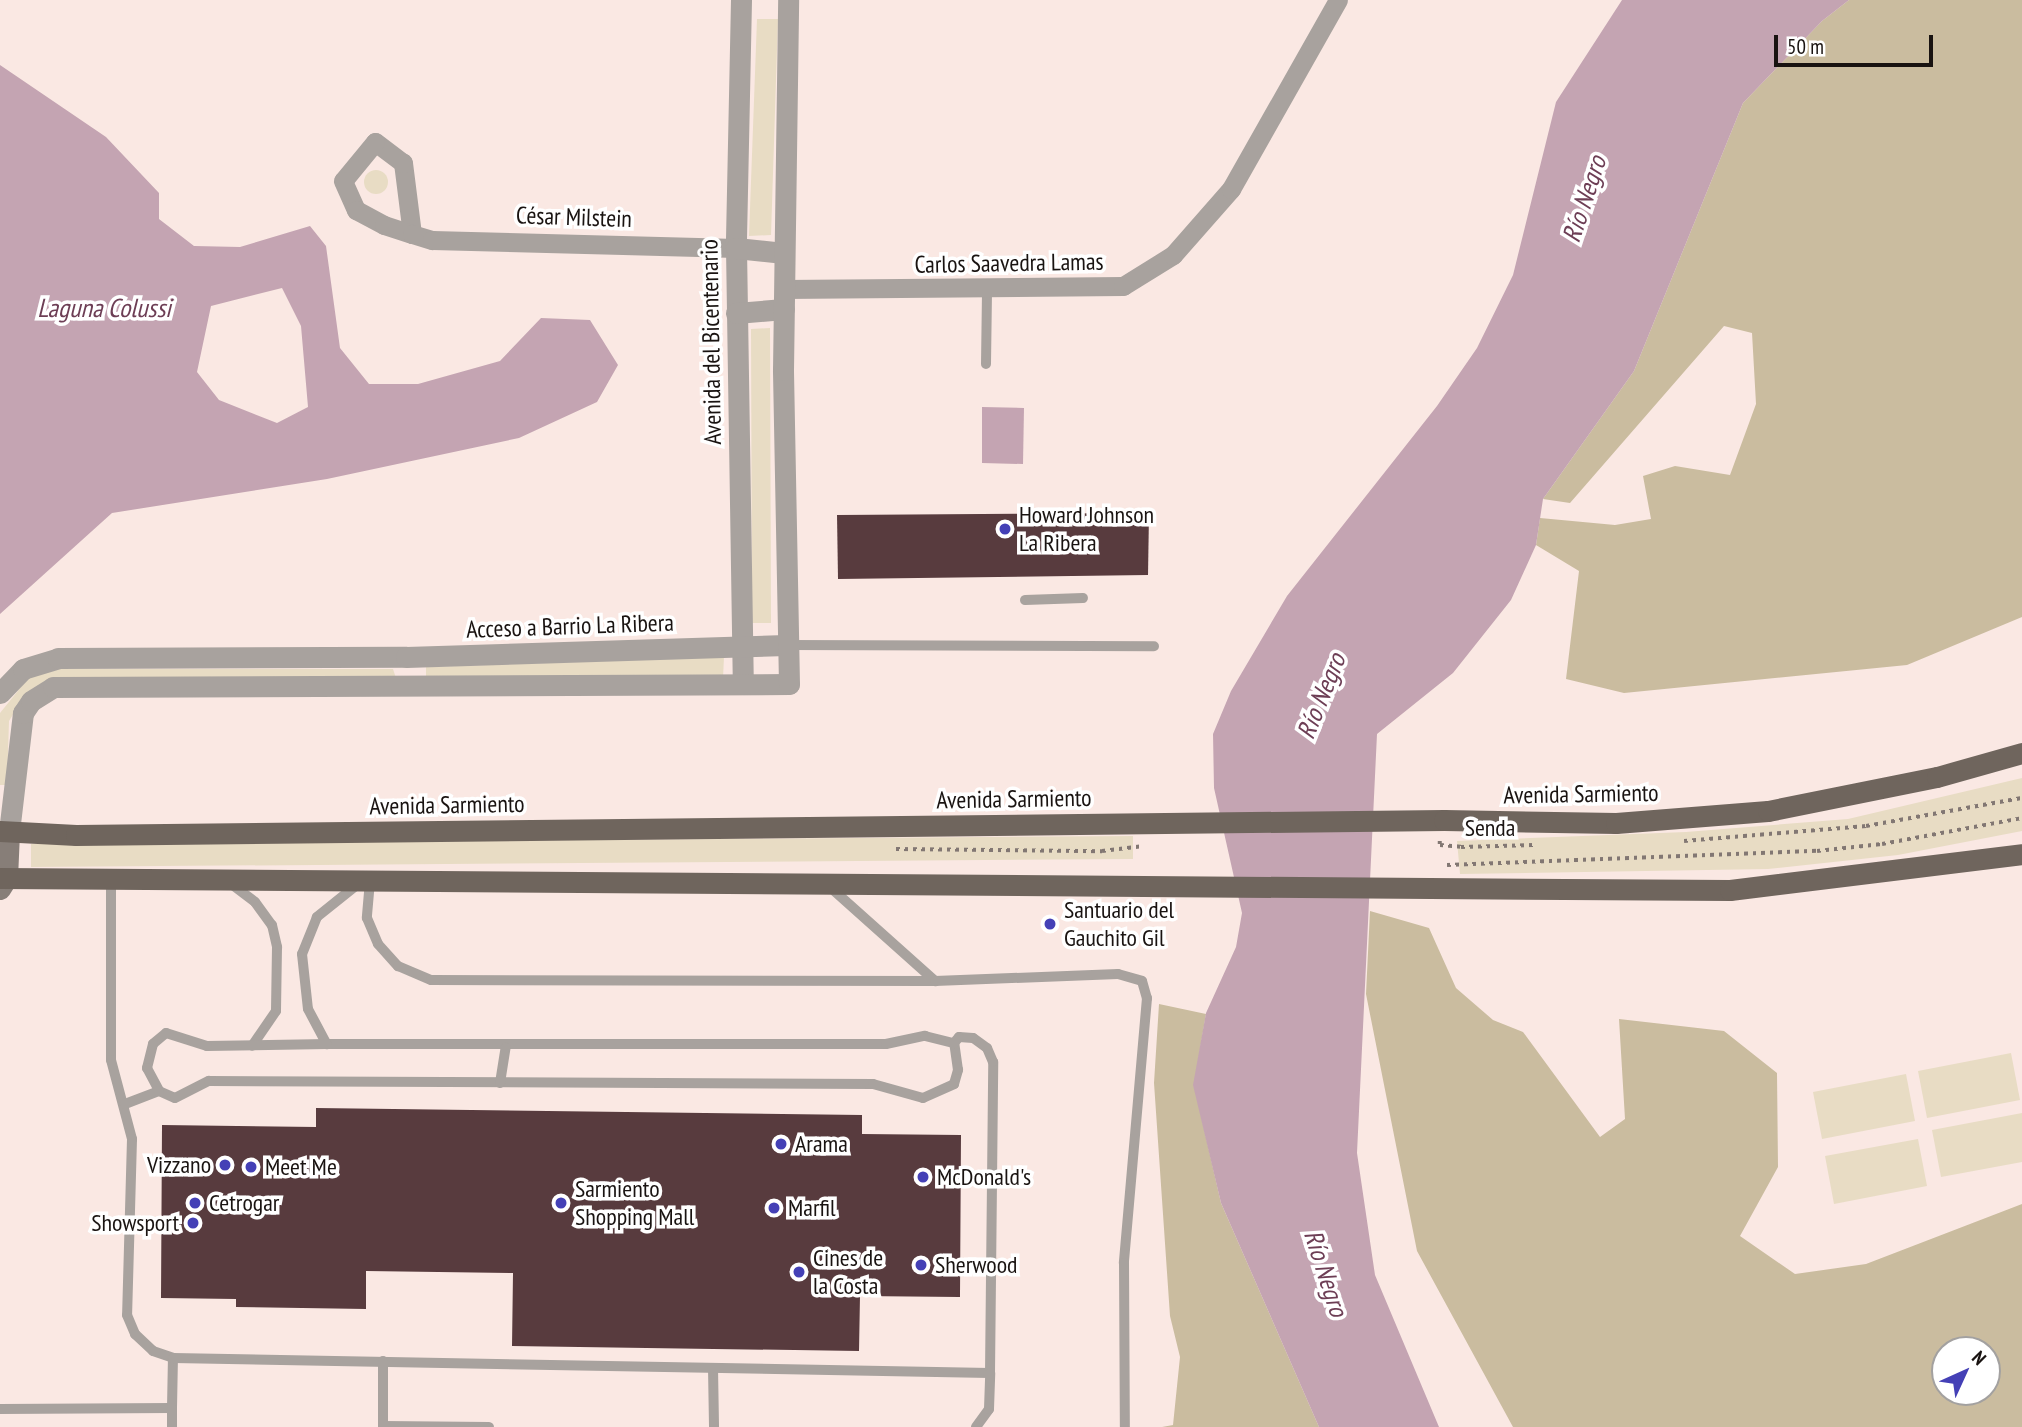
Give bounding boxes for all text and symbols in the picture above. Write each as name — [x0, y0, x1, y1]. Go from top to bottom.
scale bar — [1777, 21, 1936, 65]
text: 50 m — [1787, 33, 1824, 60]
water label: Río Negro — [1555, 152, 1613, 246]
street label: César Milstein — [516, 201, 632, 233]
street label: Avenida del Bicentenario — [695, 239, 727, 445]
street label: Carlos Saavedra Lamas — [914, 247, 1104, 279]
water label: Laguna Colussi — [37, 292, 171, 324]
place label: Howard Johnson La Ribera — [1019, 501, 1154, 557]
marker: Howard Johnson La Ribera — [997, 521, 1013, 537]
street label: Acceso a Barrio La Ribera — [466, 608, 674, 644]
water label: Río Negro — [1290, 649, 1352, 743]
street label: Avenida Sarmiento — [1503, 778, 1659, 810]
street label: Avenida Sarmiento — [936, 783, 1092, 815]
street label: Avenida Sarmiento — [369, 789, 525, 821]
street label: Senda — [1465, 814, 1515, 842]
place label: Santuario del Gauchito Gil — [1064, 896, 1174, 952]
marker: Santuario del Gauchito Gil — [1042, 916, 1058, 932]
place label: Arama — [795, 1130, 848, 1158]
marker: Arama — [773, 1136, 789, 1152]
place label: Vizzano — [147, 1151, 211, 1179]
place label: Meet Me — [265, 1153, 337, 1181]
marker: Vizzano — [217, 1157, 233, 1173]
marker: Meet Me — [243, 1159, 259, 1175]
place label: McDonald's — [937, 1163, 1031, 1191]
marker: McDonald's — [915, 1169, 931, 1185]
place label: Sarmiento Shopping Mall — [575, 1175, 694, 1231]
place label: Cetrogar — [209, 1189, 279, 1217]
place label: Marfil — [788, 1194, 836, 1222]
marker: Cetrogar — [187, 1195, 203, 1211]
marker: Sarmiento Shopping Mall — [553, 1195, 569, 1211]
marker: Marfil — [766, 1200, 782, 1216]
place label: Showsport — [91, 1209, 179, 1237]
marker: Showsport — [185, 1215, 201, 1231]
water label: Río Negro — [1297, 1226, 1355, 1320]
place label: Cines de la Costa — [813, 1244, 883, 1300]
place label: Sherwood — [935, 1251, 1017, 1279]
marker: Sherwood — [913, 1257, 929, 1273]
marker: Cines de la Costa — [791, 1264, 807, 1280]
north arrow — [1931, 1336, 2001, 1406]
text: N — [1967, 1345, 1992, 1370]

